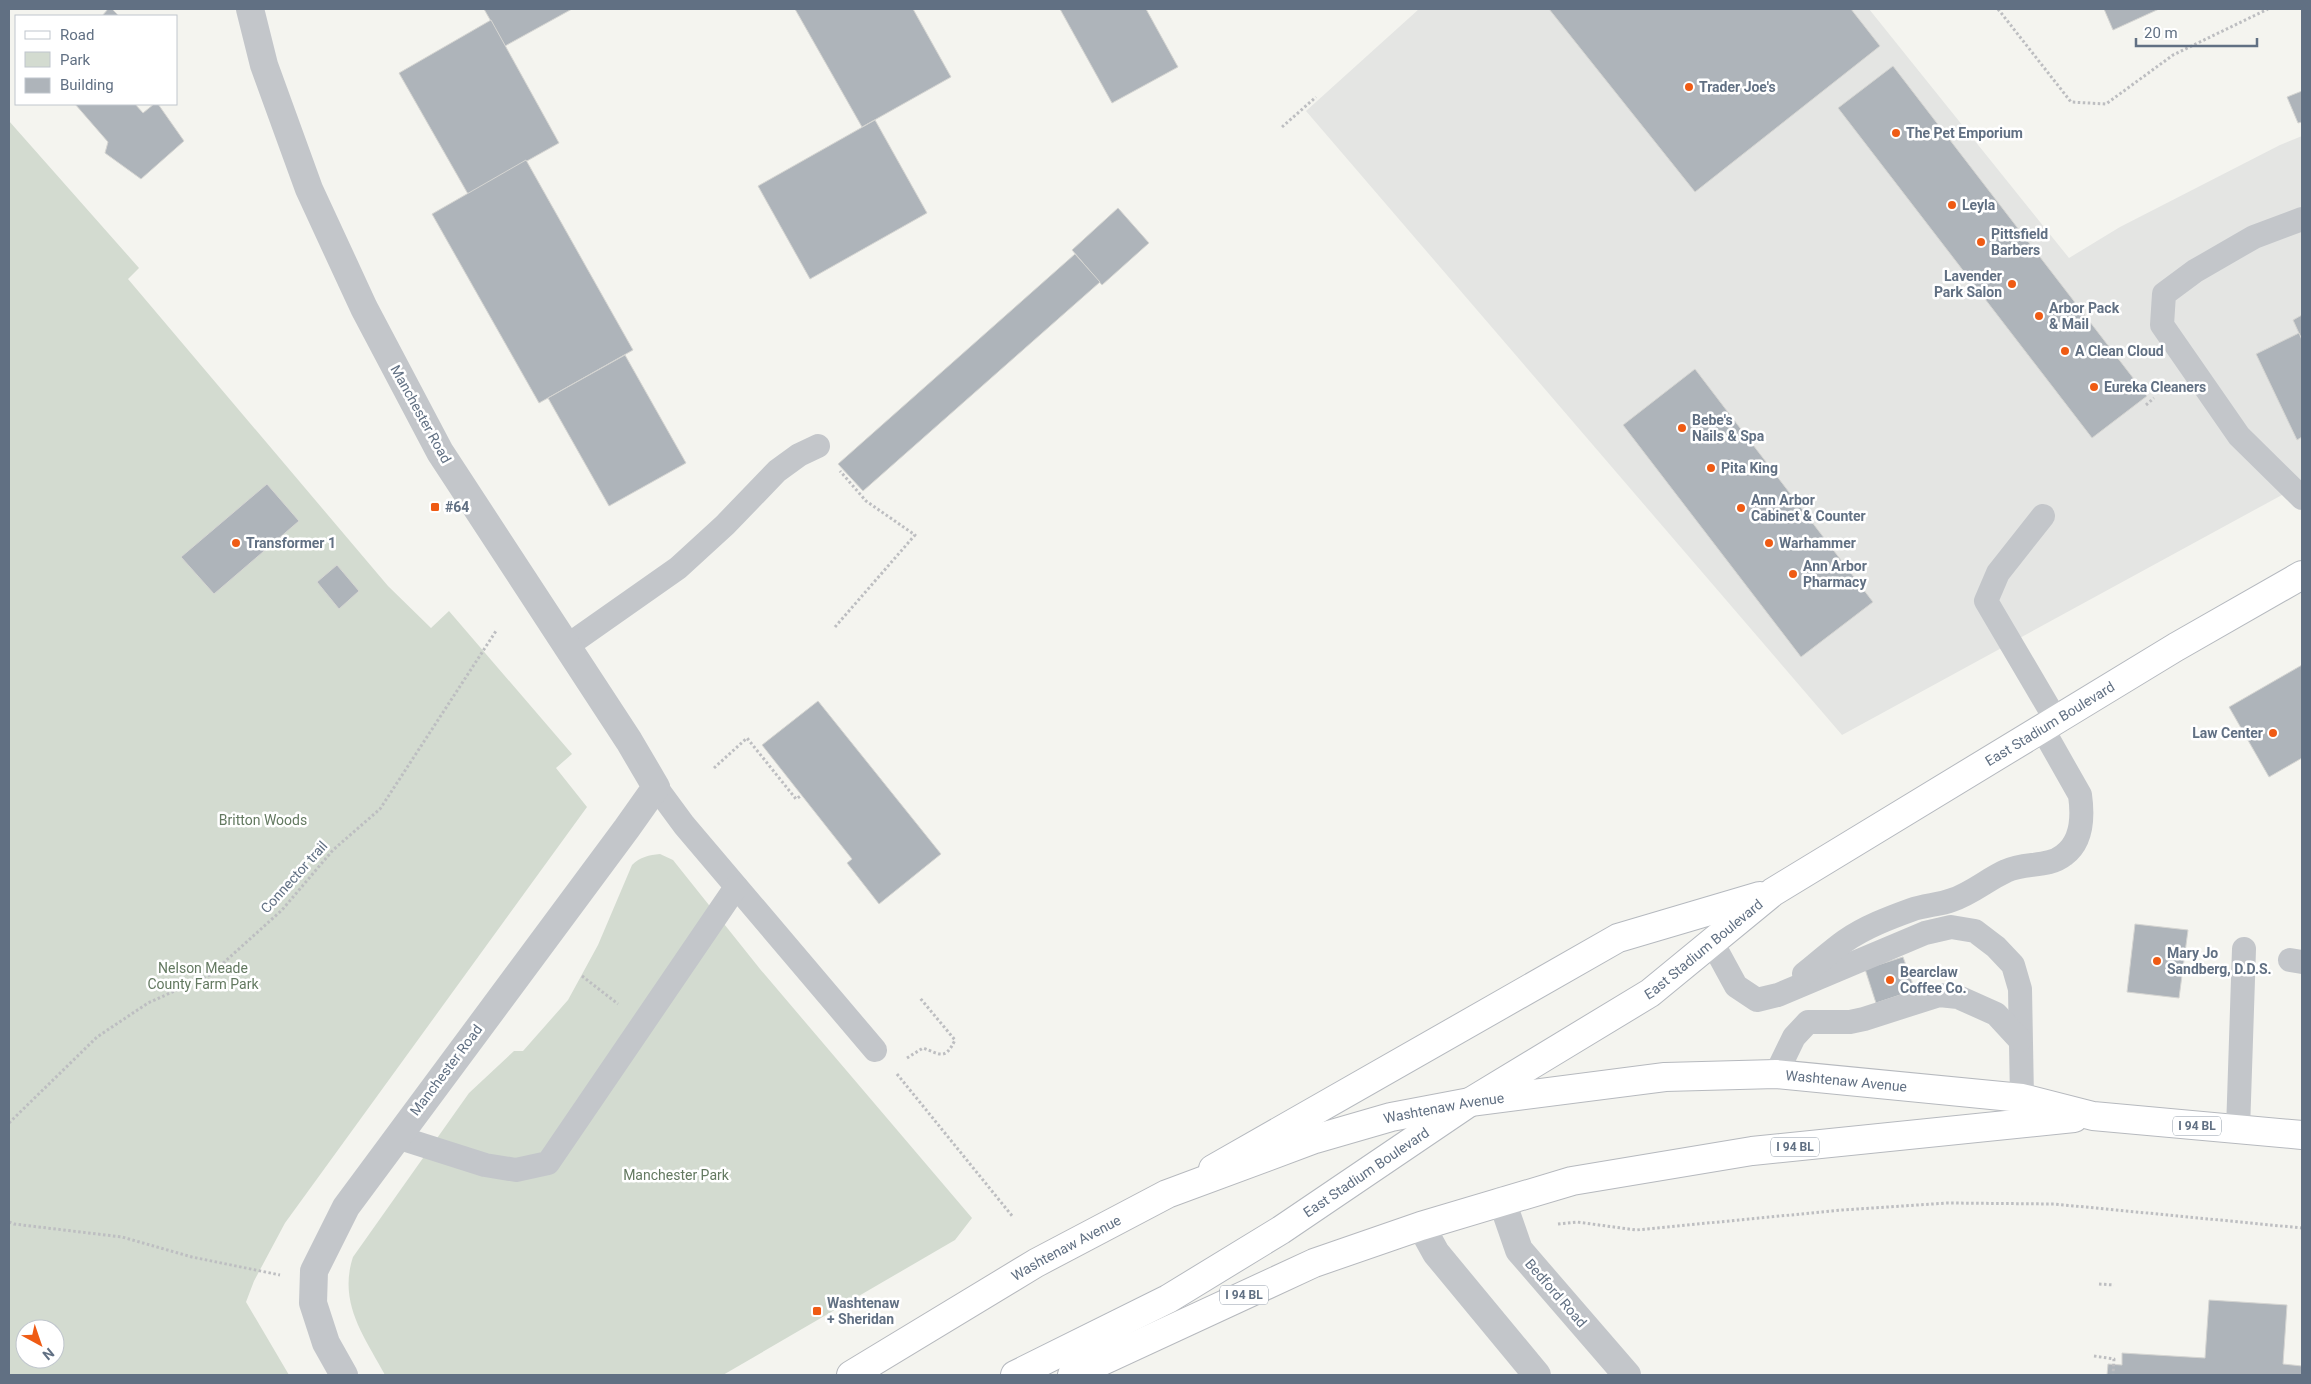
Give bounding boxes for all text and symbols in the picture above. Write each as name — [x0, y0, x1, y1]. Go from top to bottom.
legend — [15, 15, 178, 105]
scale bar — [2136, 15, 2257, 47]
text: 20 m — [2144, 24, 2178, 42]
text: Road — [60, 26, 94, 44]
text: Park — [60, 51, 91, 69]
text: Building — [60, 76, 114, 94]
place label: Trader Joe's — [1699, 79, 1776, 95]
marker: Trader Joe's — [1683, 81, 1695, 93]
place label: The Pet Emporium — [1906, 125, 2023, 141]
marker: The Pet Emporium — [1890, 127, 1902, 139]
place label: Leyla — [1962, 197, 1996, 213]
marker: Leyla — [1946, 199, 1958, 211]
place label: Pittsfield Barbers — [1991, 226, 2048, 258]
marker: Pittsfield Barbers — [1975, 236, 1987, 248]
place label: Lavender Park Salon — [1934, 268, 2002, 300]
marker: Lavender Park Salon — [2006, 278, 2018, 290]
place label: Arbor Pack & Mail — [2049, 300, 2120, 332]
marker: Arbor Pack & Mail — [2033, 310, 2045, 322]
place label: A Clean Cloud — [2075, 343, 2164, 359]
marker: A Clean Cloud — [2059, 345, 2071, 357]
street label: Manchester Road — [387, 362, 455, 466]
place label: Eureka Cleaners — [2104, 379, 2206, 395]
marker: Eureka Cleaners — [2088, 381, 2100, 393]
place label: Bebe's Nails & Spa — [1692, 412, 1765, 444]
marker: Bebe's Nails & Spa — [1676, 422, 1688, 434]
place label: Pita King — [1721, 460, 1778, 476]
marker: Pita King — [1705, 462, 1717, 474]
place label: Ann Arbor Cabinet & Counter — [1751, 492, 1866, 524]
place label: #64 — [445, 499, 469, 515]
marker: #64 — [429, 501, 441, 513]
marker: Ann Arbor Cabinet & Counter — [1735, 502, 1747, 514]
place label: Transformer 1 — [246, 535, 336, 551]
place label: Warhammer — [1779, 535, 1856, 551]
marker: Transformer 1 — [230, 537, 242, 549]
marker: Warhammer — [1763, 537, 1775, 549]
place label: Ann Arbor Pharmacy — [1803, 558, 1867, 590]
marker: Ann Arbor Pharmacy — [1787, 568, 1799, 580]
street label: East Stadium Boulevard — [1982, 678, 2117, 769]
place label: Law Center — [2192, 725, 2263, 741]
marker: Law Center — [2267, 727, 2279, 739]
park label: Britton Woods — [219, 812, 307, 828]
street label: Connector trail — [257, 838, 331, 916]
street label: East Stadium Boulevard — [1642, 896, 1766, 1002]
place label: Mary Jo Sandberg, D.D.S. — [2167, 945, 2272, 977]
marker: Mary Jo Sandberg, D.D.S. — [2151, 955, 2163, 967]
park label: Nelson Meade County Farm Park — [147, 960, 259, 992]
place label: Bearclaw Coffee Co. — [1900, 964, 1967, 996]
marker: Bearclaw Coffee Co. — [1884, 974, 1896, 986]
street label: Manchester Road — [407, 1021, 485, 1119]
street label: Washtenaw Avenue — [1785, 1067, 1908, 1095]
street label: Washtenaw Avenue — [1382, 1090, 1505, 1127]
road number: I 94 BL — [2173, 1116, 2221, 1136]
street label: East Stadium Boulevard — [1300, 1124, 1432, 1221]
road number: I 94 BL — [1771, 1138, 1819, 1156]
park label: Manchester Park — [623, 1167, 730, 1183]
street label: Washtenaw Avenue — [1009, 1212, 1124, 1284]
street label: Bedford Road — [1522, 1256, 1590, 1330]
road number: I 94 BL — [1220, 1286, 1268, 1304]
place label: Washtenaw + Sheridan — [827, 1295, 900, 1327]
marker: Washtenaw + Sheridan — [811, 1305, 823, 1317]
north arrow — [15, 1319, 65, 1369]
text: N — [39, 1345, 57, 1363]

